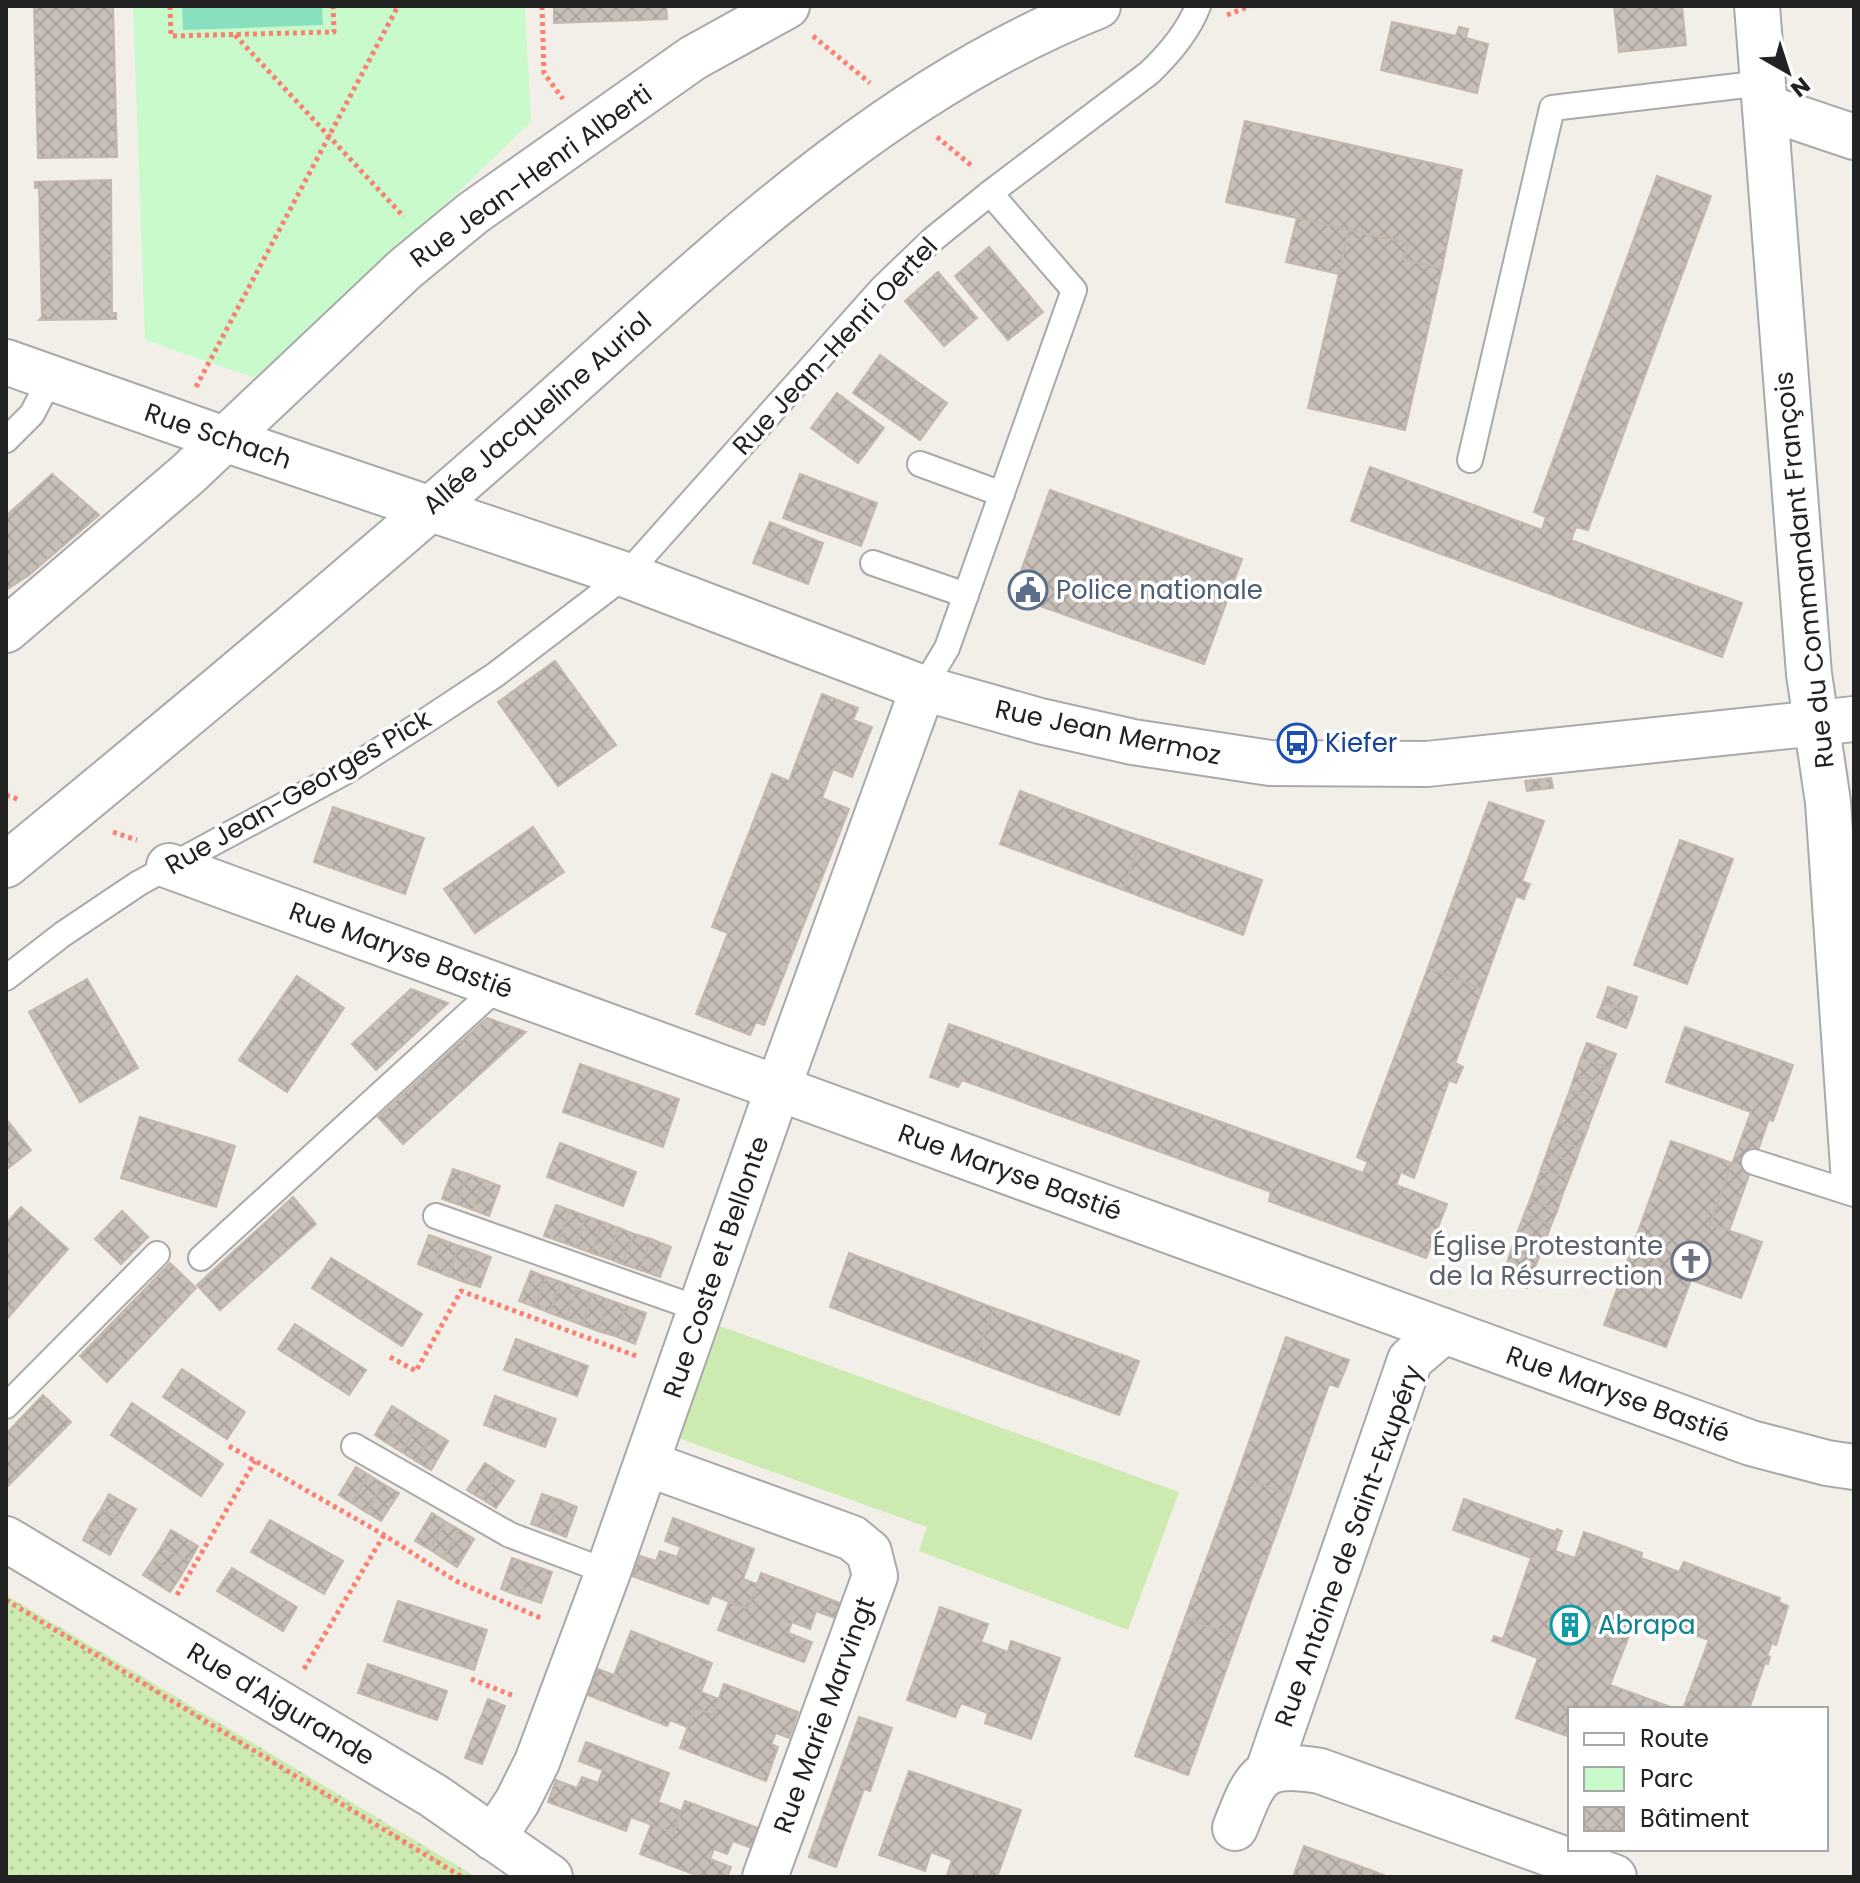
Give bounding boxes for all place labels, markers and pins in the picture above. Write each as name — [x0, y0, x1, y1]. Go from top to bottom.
public building icon: Police nationale — [1007, 569, 1049, 611]
place label: Police nationale — [1056, 572, 1263, 608]
bus stop icon: Kiefer — [1276, 722, 1318, 764]
place label: Kiefer — [1325, 725, 1397, 761]
place label: Église Protestante de la Résurrection — [1429, 1228, 1663, 1294]
church icon: Église Protestante de la Résurrection — [1670, 1240, 1712, 1282]
building icon: Abrapa — [1549, 1604, 1591, 1646]
place label: Abrapa — [1598, 1607, 1696, 1643]

